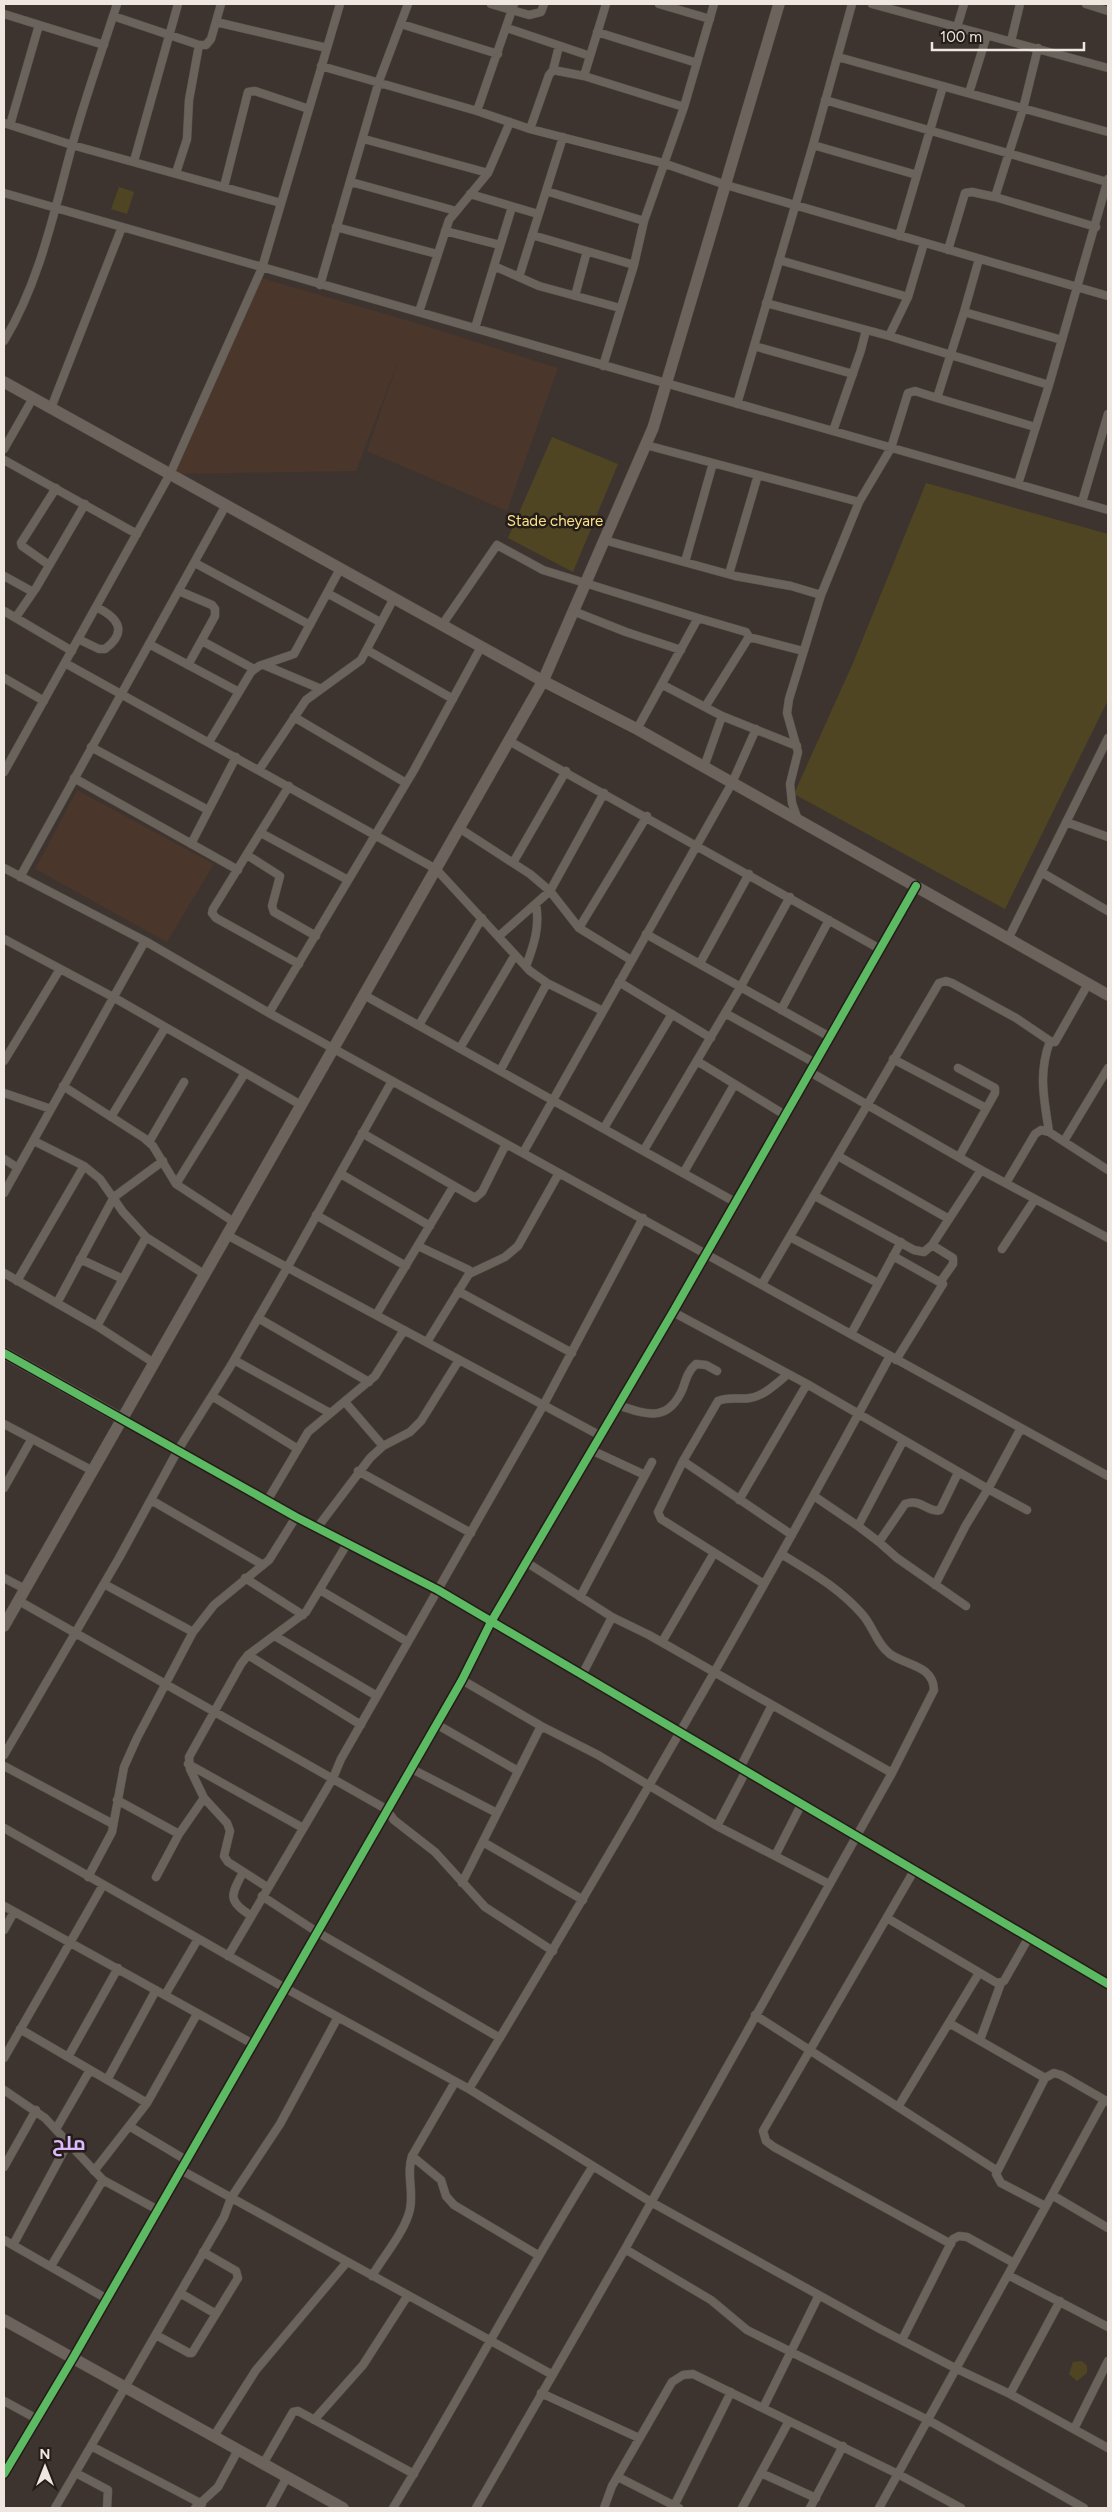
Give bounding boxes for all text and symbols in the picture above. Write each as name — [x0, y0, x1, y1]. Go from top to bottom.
scale bar — [932, 20, 1084, 52]
text: 100 m — [940, 28, 982, 46]
park label: Stade cheyare — [507, 512, 603, 530]
district label: ملح — [52, 2131, 86, 2157]
north arrow — [20, 2442, 70, 2492]
text: N — [40, 2446, 50, 2463]

